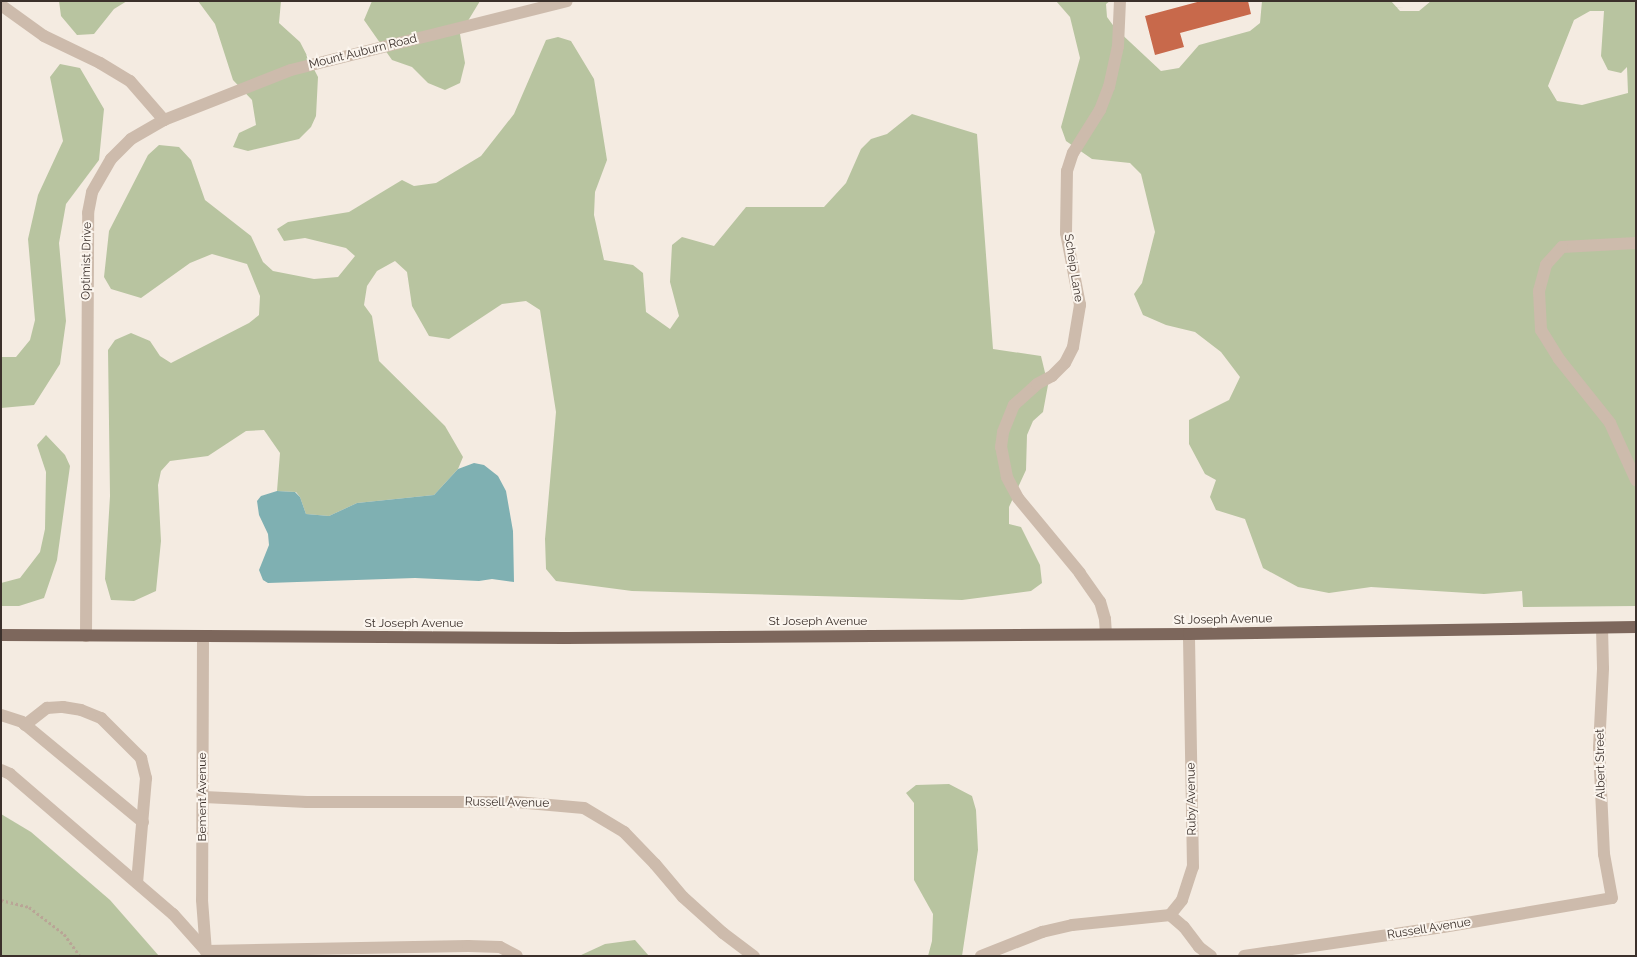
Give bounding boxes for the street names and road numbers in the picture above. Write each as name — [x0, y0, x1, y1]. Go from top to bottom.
street label: Mount Auburn Road — [307, 32, 419, 72]
street label: Optimist Drive — [79, 222, 95, 300]
street label: Scheip Lane — [1061, 233, 1085, 303]
street label: St Joseph Avenue — [1173, 612, 1273, 628]
street label: St Joseph Avenue — [768, 615, 868, 629]
street label: St Joseph Avenue — [364, 617, 464, 631]
street label: Albert Street — [1593, 729, 1609, 799]
street label: Bement Avenue — [196, 752, 210, 842]
street label: Ruby Avenue — [1184, 762, 1200, 836]
street label: Russell Avenue — [464, 795, 550, 811]
street label: Russell Avenue — [1386, 915, 1472, 943]

